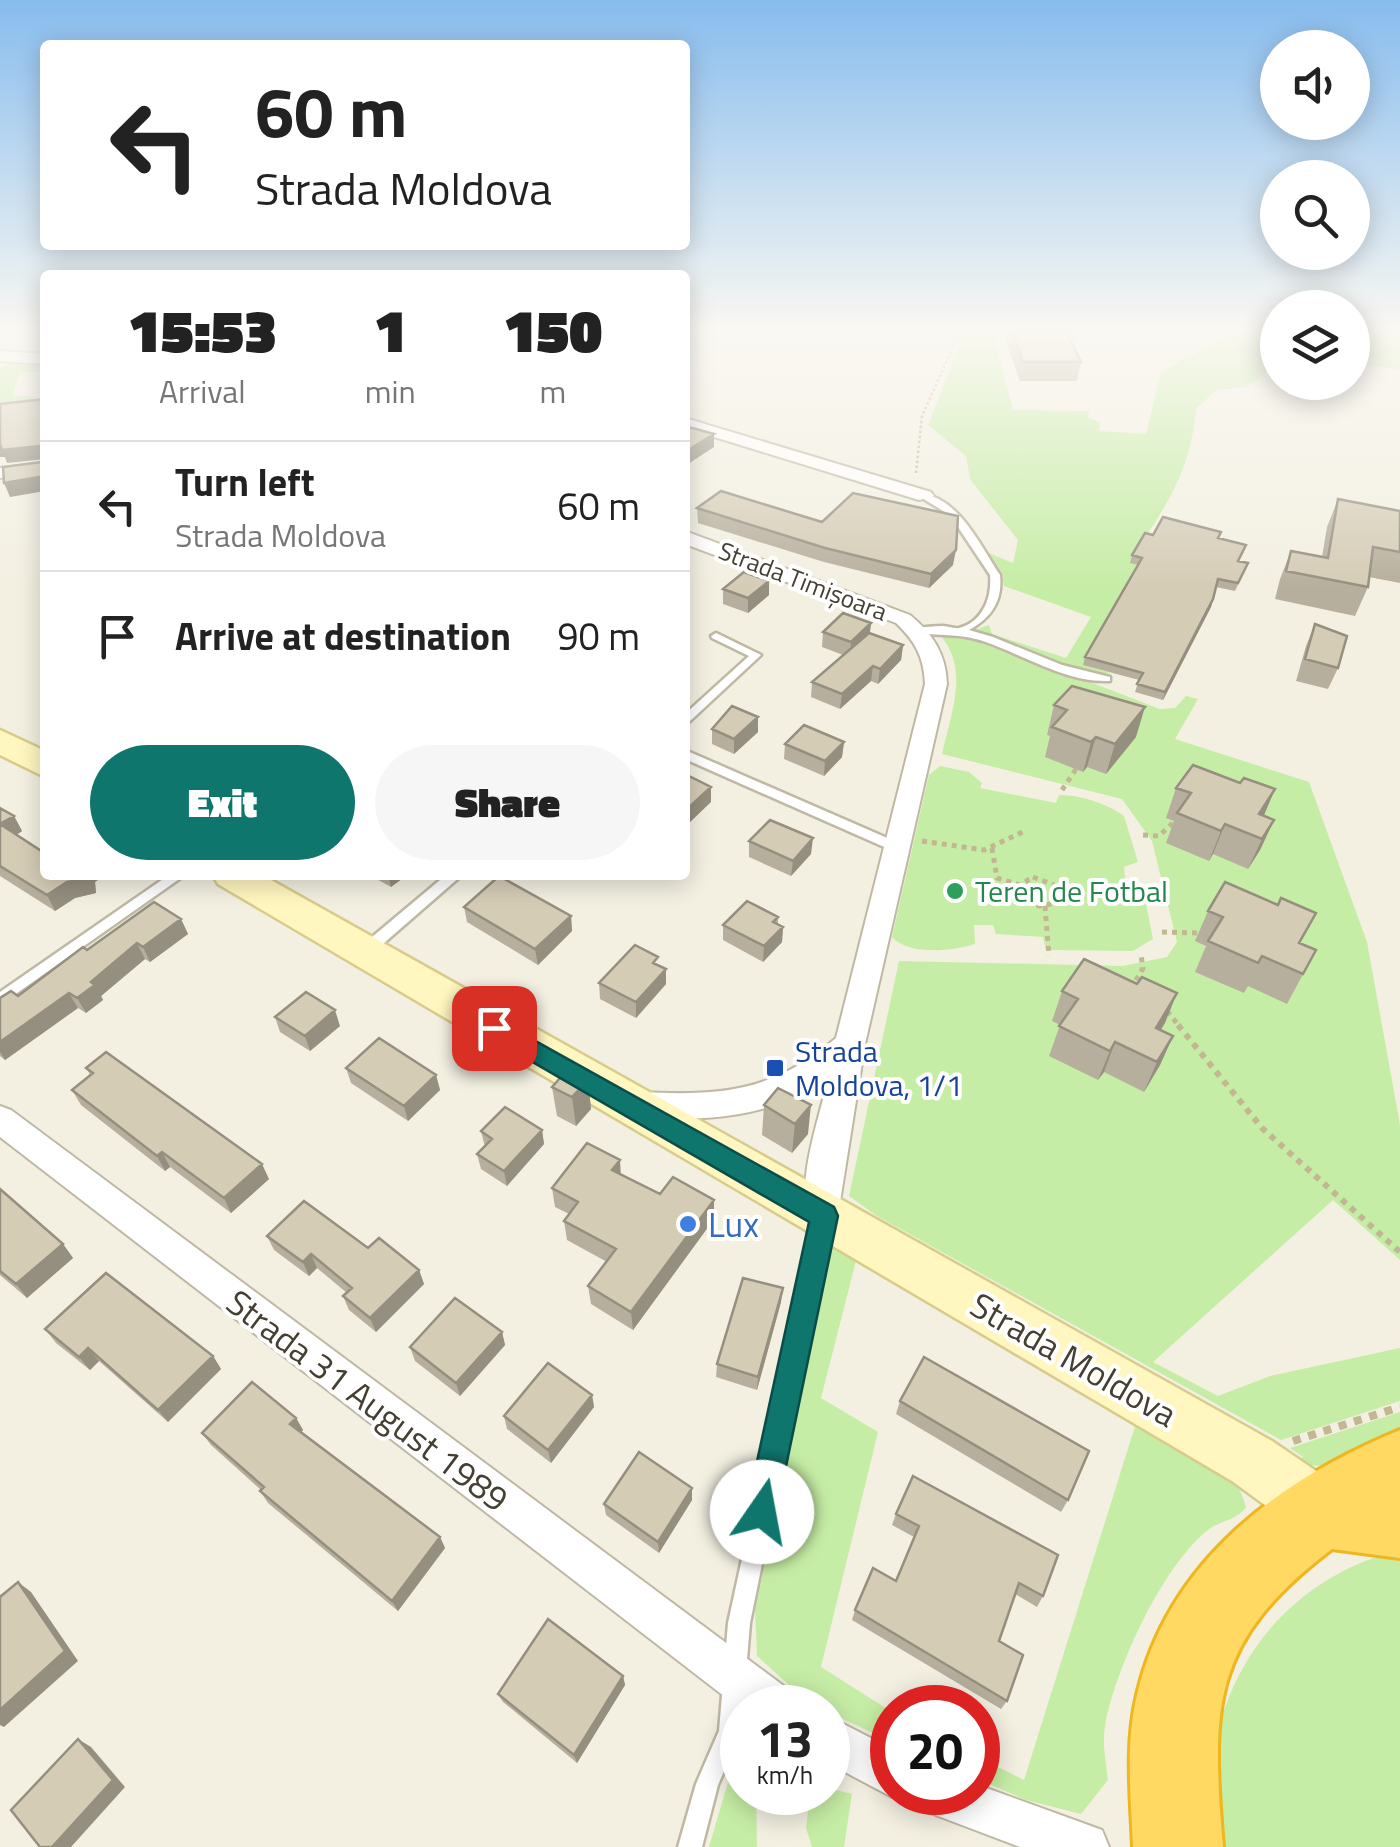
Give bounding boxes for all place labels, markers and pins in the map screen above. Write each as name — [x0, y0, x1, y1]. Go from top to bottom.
place label: Teren de Fotbal — [975, 868, 1168, 914]
marker: Teren de Fotbal — [944, 880, 966, 902]
pin — [452, 986, 537, 1071]
place label: Strada Moldova, 1/1 — [795, 1028, 963, 1108]
marker: Strada Moldova, 1/1 — [764, 1057, 786, 1079]
place label: Lux — [708, 1197, 759, 1251]
marker: Lux — [677, 1213, 699, 1235]

